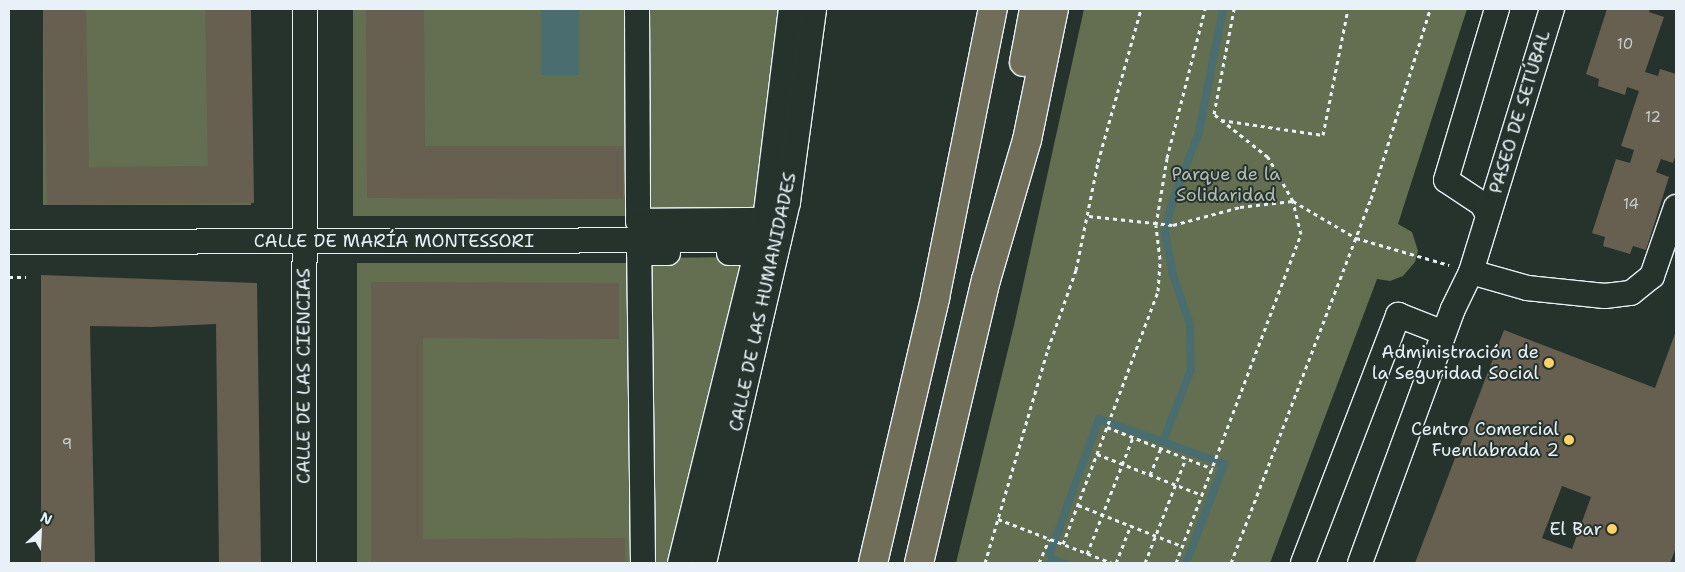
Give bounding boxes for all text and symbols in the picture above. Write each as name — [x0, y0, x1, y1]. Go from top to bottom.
street label: PASEO DE SETÚBAL — [1485, 28, 1555, 196]
house number: 10 — [1617, 36, 1633, 54]
house number: 12 — [1645, 109, 1661, 127]
park label: Parque de la Solidaridad — [1171, 164, 1281, 206]
street label: CALLE DE LAS HUMANIDADES — [725, 171, 801, 433]
house number: 14 — [1623, 196, 1639, 214]
street label: CALLE DE MARÍA MONTESSORI — [254, 230, 534, 252]
street label: CALLE DE LAS CIENCIAS — [293, 268, 315, 484]
place label: Administración de la Seguridad Social — [1372, 342, 1539, 384]
marker: Administración de la Seguridad Social — [1543, 357, 1555, 369]
place label: Centro Comercial Fuenlabrada 2 — [1411, 419, 1559, 462]
marker: Centro Comercial Fuenlabrada 2 — [1563, 434, 1575, 446]
house number: 9 — [62, 436, 72, 454]
north arrow — [15, 507, 65, 557]
text: N — [38, 508, 55, 529]
place label: El Bar — [1550, 518, 1602, 540]
marker: El Bar — [1606, 523, 1618, 535]

